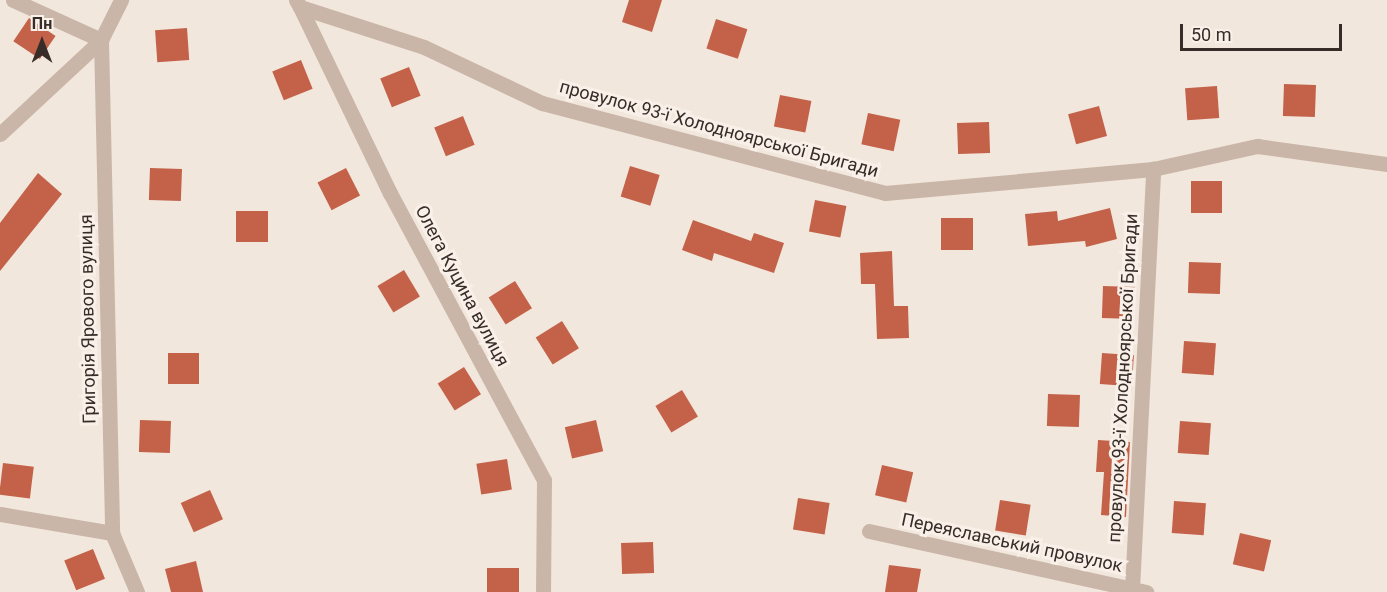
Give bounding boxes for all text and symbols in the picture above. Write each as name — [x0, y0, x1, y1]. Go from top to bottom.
north arrow — [12, 12, 72, 72]
scale bar — [1183, 12, 1345, 50]
text: Пн — [32, 14, 52, 33]
text: 50 m — [1191, 24, 1231, 45]
street label: провулок 93-ї Холодноярської Бригади — [557, 76, 881, 182]
street label: Олега Куцина вулиця — [410, 202, 514, 370]
street label: провулок 93-ї Холодноярської Бригади — [1104, 213, 1142, 543]
street label: Григорія Ярового вулиця — [75, 214, 101, 424]
street label: Переяславський провулок — [899, 509, 1125, 577]

